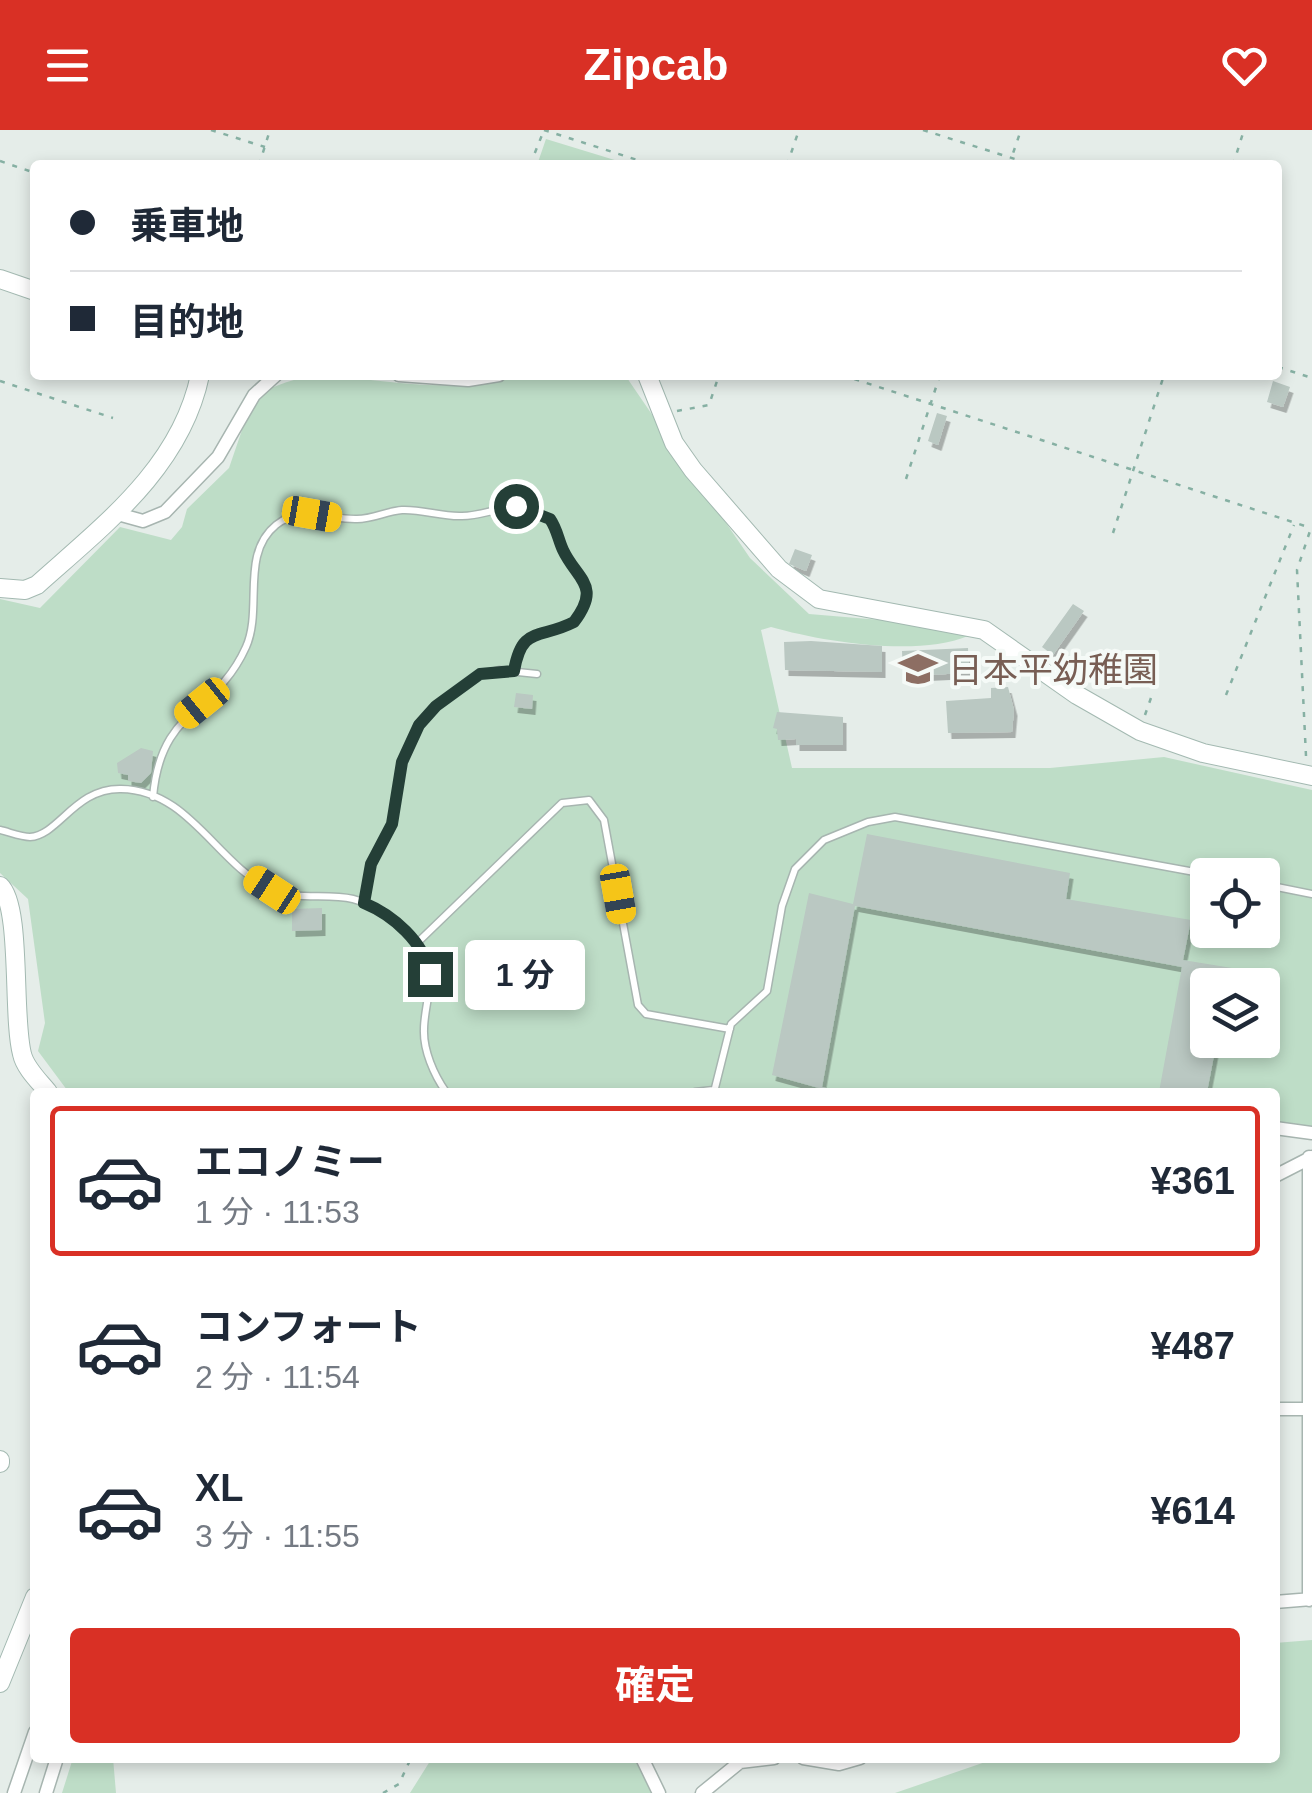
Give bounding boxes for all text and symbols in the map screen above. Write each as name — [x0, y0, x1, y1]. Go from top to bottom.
icon: menu — [40, 38, 95, 93]
icon: heart — [1217, 38, 1272, 93]
text: Zipcab — [583, 39, 729, 90]
text: 乗車地 — [130, 205, 244, 247]
text: 目的地 — [130, 301, 244, 343]
route start — [494, 484, 539, 529]
car — [280, 494, 344, 534]
school or university icon: 日本平幼稚園 — [897, 648, 939, 690]
place label: 日本平幼稚園 — [948, 650, 1158, 689]
car — [169, 672, 235, 734]
map controls — [1190, 858, 1280, 1058]
button: locate — [1190, 858, 1280, 948]
car — [239, 861, 305, 919]
car — [598, 862, 638, 926]
callout: 1 分 — [465, 939, 585, 1009]
route end — [408, 952, 453, 997]
text: 1 分 — [496, 957, 554, 993]
button: layers — [1190, 968, 1280, 1058]
icon: car — [75, 1136, 165, 1226]
text: エコノミー — [195, 1141, 385, 1183]
text: ¥361 — [1150, 1160, 1235, 1202]
text: 1 分 · 11:53 — [195, 1194, 360, 1230]
icon: car — [75, 1301, 165, 1391]
text: コンフォート — [195, 1306, 422, 1348]
text: ¥487 — [1150, 1325, 1235, 1367]
text: 2 分 · 11:54 — [195, 1359, 360, 1395]
icon: car — [75, 1466, 165, 1556]
text: XL — [195, 1467, 244, 1509]
text: ¥614 — [1150, 1490, 1235, 1532]
text: 3 分 · 11:55 — [195, 1518, 360, 1554]
button: 確定 — [70, 1628, 1240, 1743]

